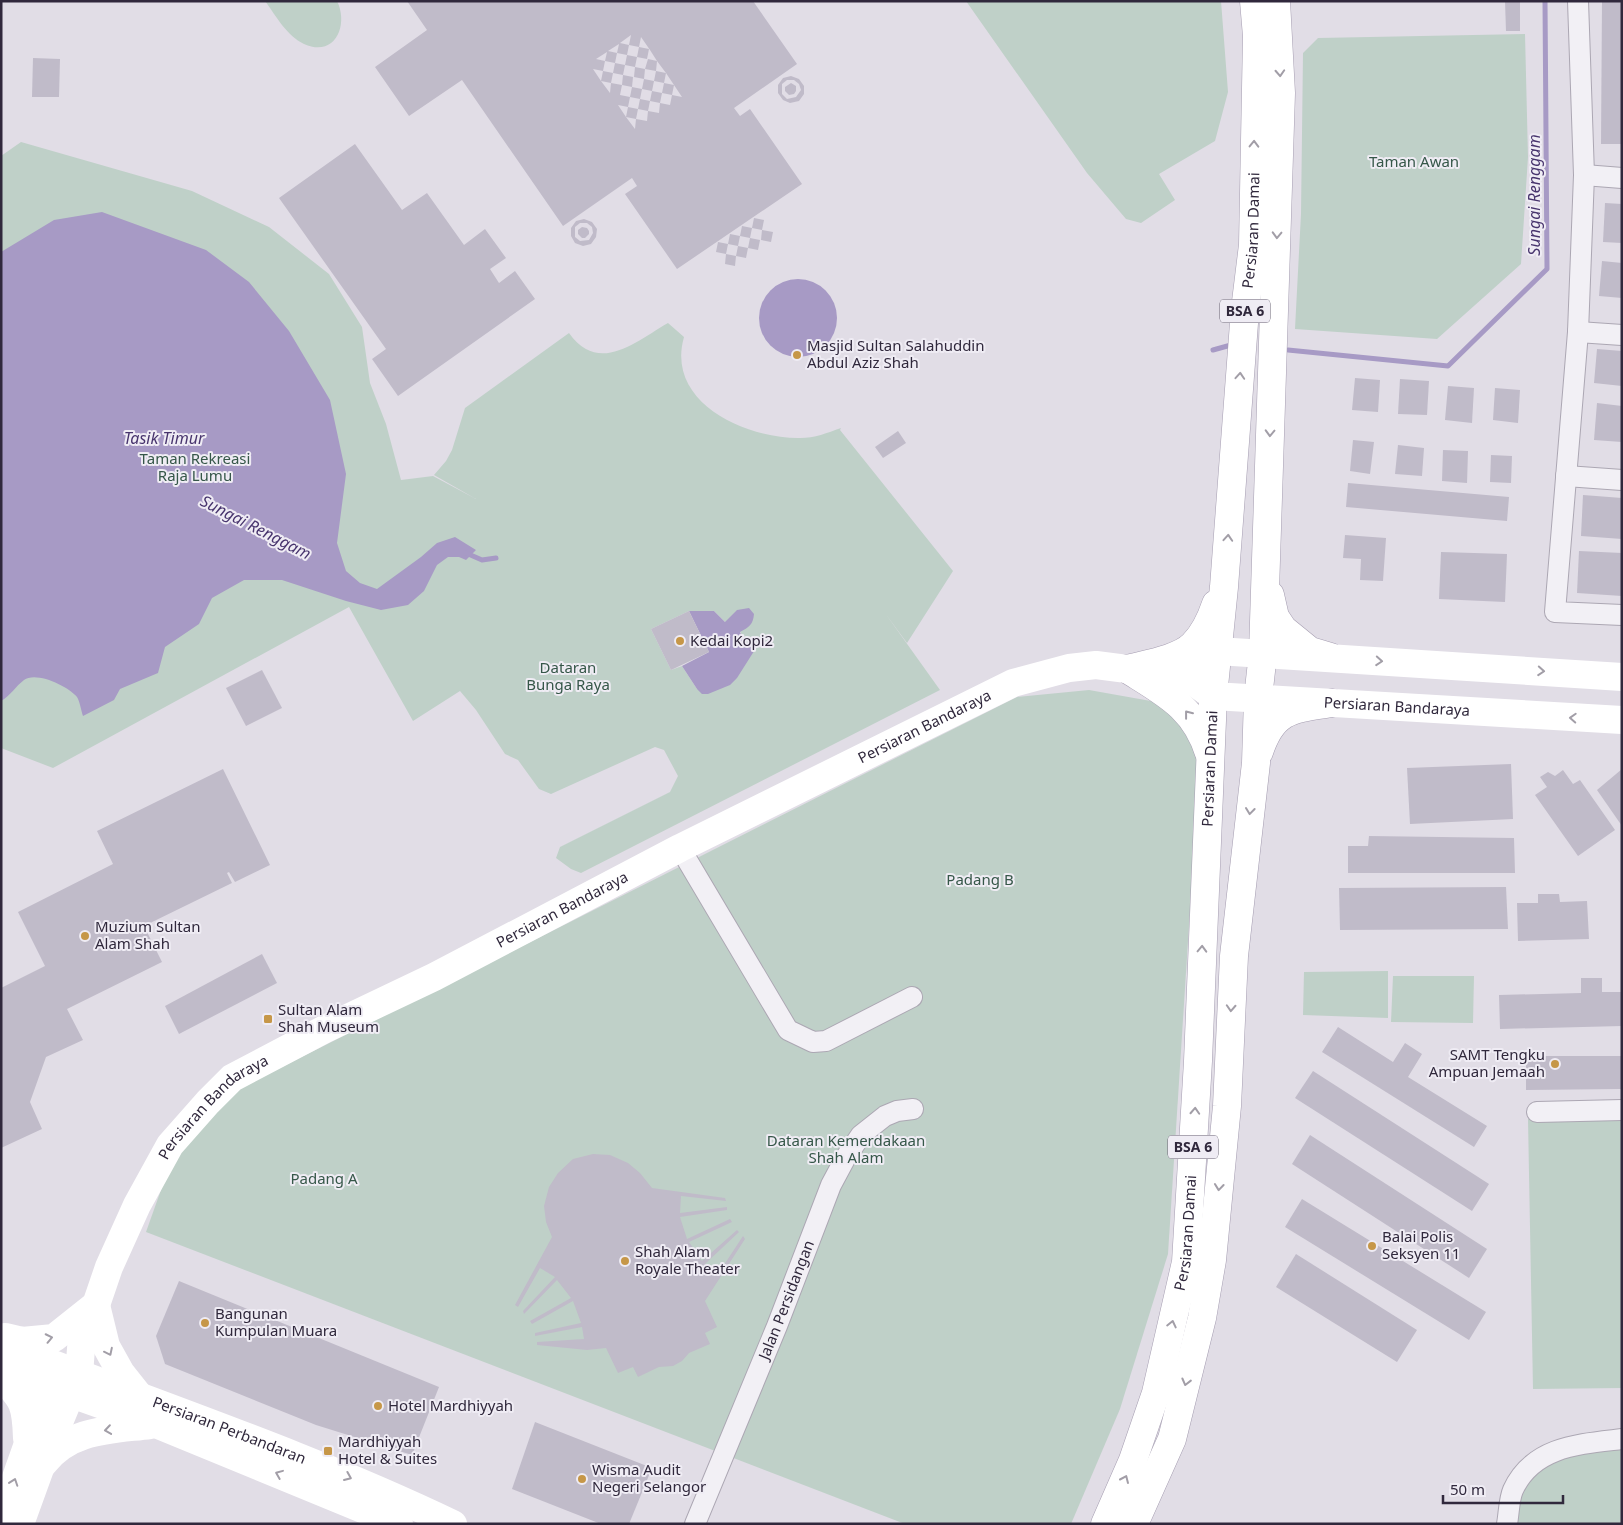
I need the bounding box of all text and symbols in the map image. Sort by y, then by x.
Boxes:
one-way arrow [1275,69,1286,77]
water label: Sungai Renggam [1523,134,1545,256]
one-way arrow [1249,140,1259,148]
park label: Taman Awan [1369,151,1459,171]
street label: Persiaran Damai [1237,172,1263,290]
one-way arrow [1272,232,1282,240]
road number: BSA 6 [1220,300,1270,322]
place label: Masjid Sultan Salahuddin Abdul Aziz Shah [807,335,985,372]
marker: Masjid Sultan Salahuddin Abdul Aziz Shah [791,349,803,361]
one-way arrow [1234,372,1245,380]
water label: Tasik Timur [124,427,205,449]
one-way arrow [1265,429,1275,437]
park label: Taman Rekreasi Raja Lumu [140,448,250,485]
water label: Sungai Renggam [197,490,315,564]
one-way arrow [1222,534,1233,542]
place label: Kedai Kopi2 [690,630,773,650]
marker: Kedai Kopi2 [674,635,686,647]
one-way arrow [1375,655,1383,666]
park label: Dataran Bunga Raya [526,657,610,694]
one-way arrow [1537,666,1545,677]
street label: Persiaran Bandaraya [854,684,994,767]
street label: Persiaran Bandaraya [1323,692,1471,720]
street label: Persiaran Damai [1197,710,1221,827]
one-way arrow [1185,711,1193,720]
one-way arrow [1569,712,1577,723]
one-way arrow [1245,808,1256,816]
street label: Persiaran Bandaraya [492,866,631,952]
park label: Padang B [946,869,1014,889]
place label: Muzium Sultan Alam Shah [95,916,200,953]
marker: Muzium Sultan Alam Shah [79,930,91,942]
one-way arrow [1197,945,1208,953]
place label: Sultan Alam Shah Museum [278,999,379,1036]
one-way arrow [1226,1004,1237,1012]
marker: Sultan Alam Shah Museum [262,1013,274,1025]
place label: SAMT Tengku Ampuan Jemaah [1429,1044,1545,1081]
street label: Persiaran Bandaraya [153,1050,271,1163]
marker: SAMT Tengku Ampuan Jemaah [1549,1058,1561,1070]
one-way arrow [1189,1107,1200,1115]
park label: Dataran Kemerdakaan Shah Alam [767,1130,925,1167]
road number: BSA 6 [1168,1136,1218,1158]
park label: Padang A [290,1168,358,1188]
street label: Persiaran Damai [1169,1174,1200,1293]
one-way arrow [1214,1184,1225,1192]
place label: Balai Polis Seksyen 11 [1382,1226,1460,1263]
street label: Jalan Persidangan [752,1237,818,1364]
marker: Balai Polis Seksyen 11 [1366,1240,1378,1252]
place label: Shah Alam Royale Theater [635,1241,740,1278]
marker: Shah Alam Royale Theater [619,1255,631,1267]
place label: Bangunan Kumpulan Muara [215,1303,337,1340]
marker: Bangunan Kumpulan Muara [199,1317,211,1329]
one-way arrow [1166,1320,1177,1329]
one-way arrow [45,1333,53,1344]
one-way arrow [103,1347,113,1356]
one-way arrow [1181,1377,1192,1386]
street label: Persiaran Perbandaran [150,1391,309,1468]
place label: Hotel Mardhiyyah [388,1395,513,1415]
marker: Hotel Mardhiyyah [372,1400,384,1412]
one-way arrow [104,1424,112,1435]
place label: Mardhiyyah Hotel & Suites [338,1431,437,1468]
marker: Mardhiyyah Hotel & Suites [322,1445,334,1457]
place label: Wisma Audit Negeri Selangor [592,1459,706,1496]
one-way arrow [275,1470,284,1481]
one-way arrow [343,1471,352,1481]
scale bar [1443,1472,1563,1504]
marker: Wisma Audit Negeri Selangor [576,1473,588,1485]
one-way arrow [1118,1475,1129,1484]
one-way arrow [8,1478,18,1487]
text: 50 m [1450,1479,1485,1499]

